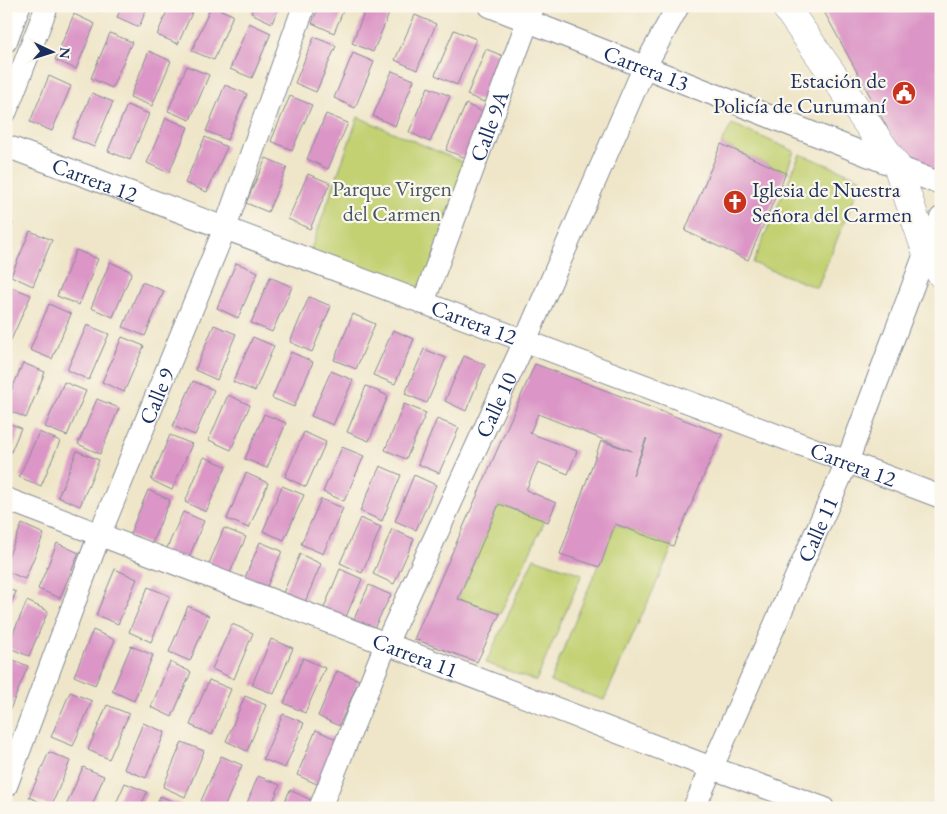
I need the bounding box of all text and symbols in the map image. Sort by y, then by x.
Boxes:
north arrow [28,28,78,78]
street label: Carrera 13 [599,38,693,98]
text: N [56,47,74,60]
place label: Estación de Policía de Curumaní [713,66,887,120]
public building icon: Estación de Policía de Curumaní [891,80,917,106]
street label: Calle 9A [462,85,516,165]
street label: Carrera 12 [48,150,142,209]
park label: Parque Virgen del Carmen [332,174,452,228]
place label: Iglesia de Nuestra Señora del Carmen [752,175,913,229]
church icon: Iglesia de Nuestra Señora del Carmen [722,189,748,215]
street label: Carrera 12 [427,292,521,351]
street label: Calle 9 [132,363,181,429]
street label: Calle 10 [468,367,524,442]
street label: Carrera 12 [806,435,901,494]
street label: Calle 11 [790,492,845,567]
street label: Carrera 11 [368,625,462,684]

